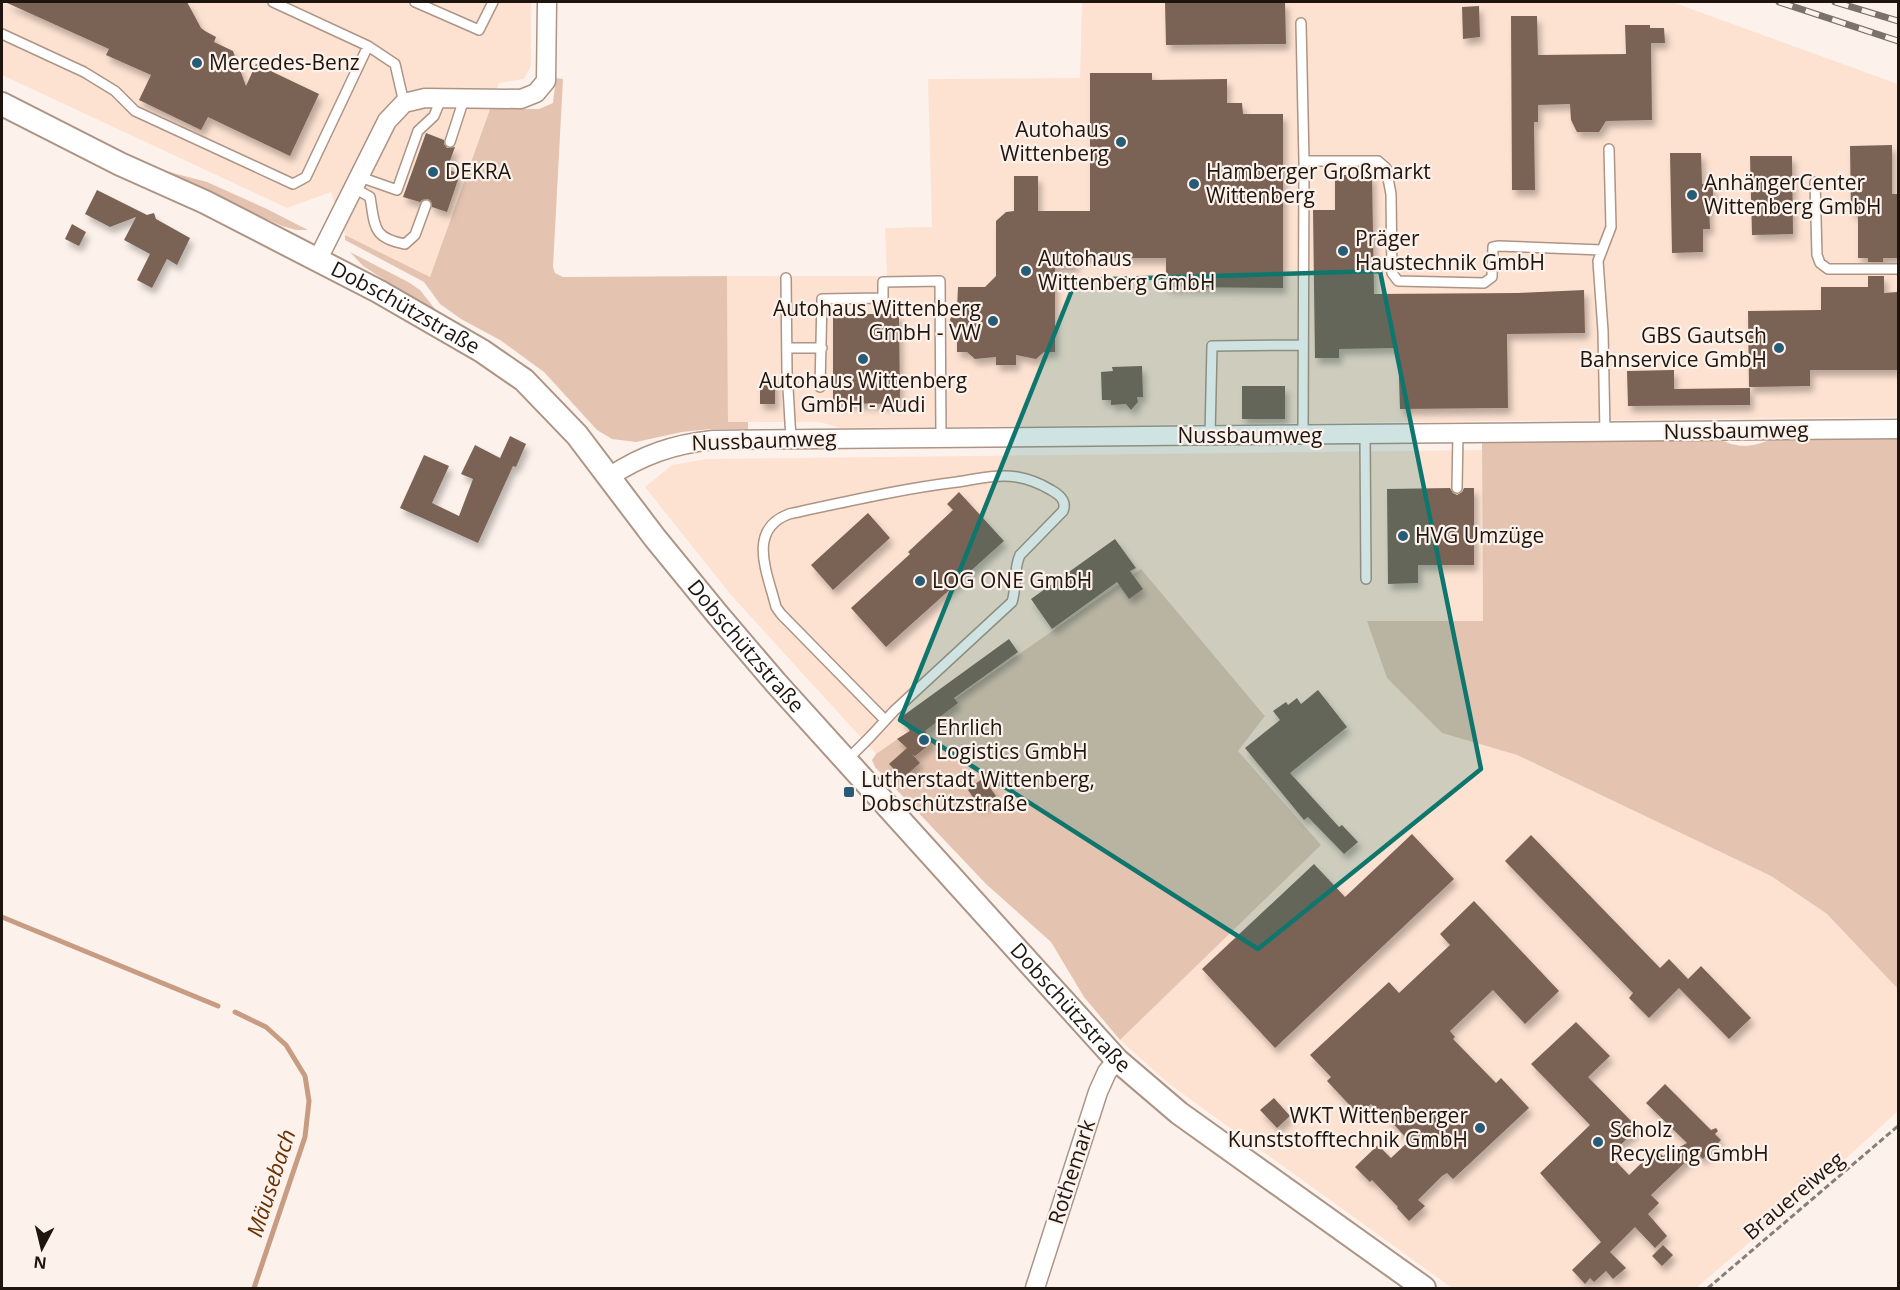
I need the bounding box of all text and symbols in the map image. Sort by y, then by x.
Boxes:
place label: Mercedes-Benz [209,48,360,76]
marker: Mercedes-Benz [190,56,204,70]
place label: Autohaus Wittenberg [1000,115,1109,167]
marker: Autohaus Wittenberg [1114,135,1128,149]
place label: DEKRA [445,157,512,185]
place label: Hamberger Großmarkt Wittenberg [1206,157,1431,209]
marker: DEKRA [426,165,440,179]
place label: AnhängerCenter Wittenberg GmbH [1704,168,1881,220]
marker: Hamberger Großmarkt Wittenberg [1187,177,1201,191]
marker: AnhängerCenter Wittenberg GmbH [1685,188,1699,202]
place label: Präger Haustechnik GmbH [1355,224,1545,276]
place label: Autohaus Wittenberg GmbH [1038,244,1215,296]
marker: Präger Haustechnik GmbH [1336,244,1350,258]
street label: Dobschützstraße [326,254,485,360]
marker: Autohaus Wittenberg GmbH [1019,264,1033,278]
place label: Autohaus Wittenberg GmbH - VW [773,294,982,346]
marker: Autohaus Wittenberg GmbH - VW [986,314,1000,328]
place label: GBS Gautsch Bahnservice GmbH [1579,321,1767,373]
marker: GBS Gautsch Bahnservice GmbH [1772,341,1786,355]
marker: Autohaus Wittenberg GmbH - Audi [856,352,870,366]
place label: Autohaus Wittenberg GmbH - Audi [759,366,967,418]
street label: Nussbaumweg [1663,415,1809,445]
street label: Nussbaumweg [1177,421,1323,449]
street label: Nussbaumweg [691,423,837,457]
place label: HVG Umzüge [1415,521,1544,549]
marker: HVG Umzüge [1396,529,1410,543]
place label: LOG ONE GmbH [932,566,1092,594]
street label: Dobschützstraße [682,573,811,718]
marker: LOG ONE GmbH [913,574,927,588]
place label: Ehrlich Logistics GmbH [936,713,1088,765]
marker: Ehrlich Logistics GmbH [917,733,931,747]
place label: Lutherstadt Wittenberg, Dobschützstraße [861,765,1095,817]
marker: Lutherstadt Wittenberg, Dobschützstraße [842,785,856,799]
street label: Dobschützstraße [1005,936,1137,1079]
place label: WKT Wittenberger Kunststofftechnik GmbH [1228,1101,1468,1153]
place label: Scholz Recycling GmbH [1610,1115,1769,1167]
street label: Rothemark [1041,1116,1101,1228]
marker: WKT Wittenberger Kunststofftechnik GmbH [1473,1121,1487,1135]
water label: Mäusebach [239,1125,302,1240]
marker: Scholz Recycling GmbH [1591,1135,1605,1149]
street label: Brauereiweg [1737,1145,1850,1246]
north arrow [12,1218,72,1278]
text: N [32,1251,48,1275]

